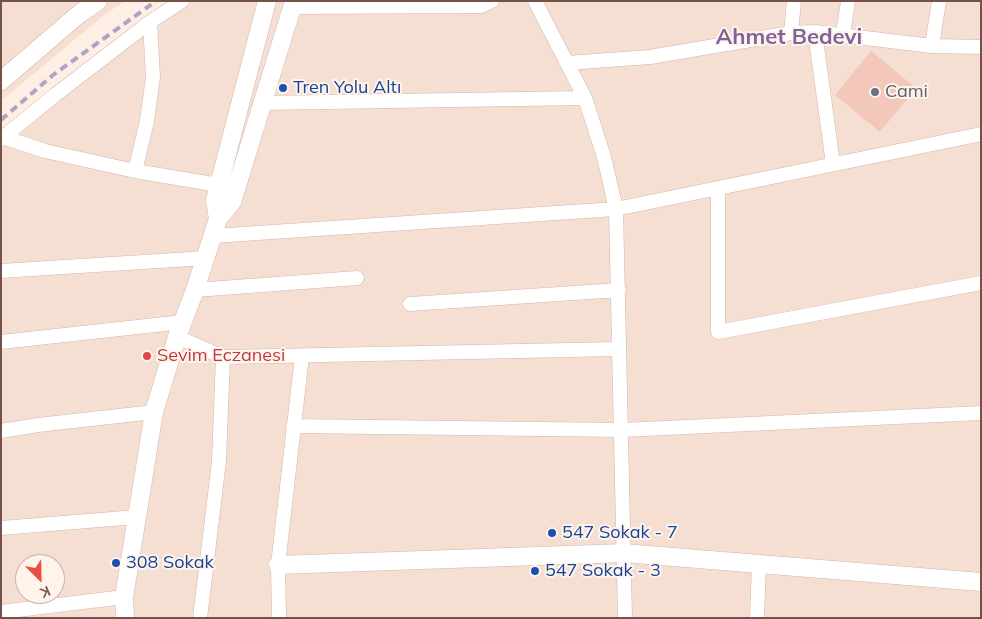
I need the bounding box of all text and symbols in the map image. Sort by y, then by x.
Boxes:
district label: Ahmet Bedevi [716,24,862,50]
place label: Tren Yolu Altı [293,77,401,99]
place label: Cami [885,81,928,103]
marker: Tren Yolu Altı [277,82,289,94]
marker: Cami [869,86,881,98]
place label: Sevim Eczanesi [157,345,285,367]
marker: Sevim Eczanesi [141,350,153,362]
place label: 547 Sokak - 7 [562,522,678,544]
marker: 547 Sokak - 7 [546,527,558,539]
place label: 308 Sokak [126,552,214,574]
north arrow [15,554,65,604]
marker: 308 Sokak [110,557,122,569]
place label: 547 Sokak - 3 [545,560,661,582]
marker: 547 Sokak - 3 [529,565,541,577]
text: K [38,582,53,602]

